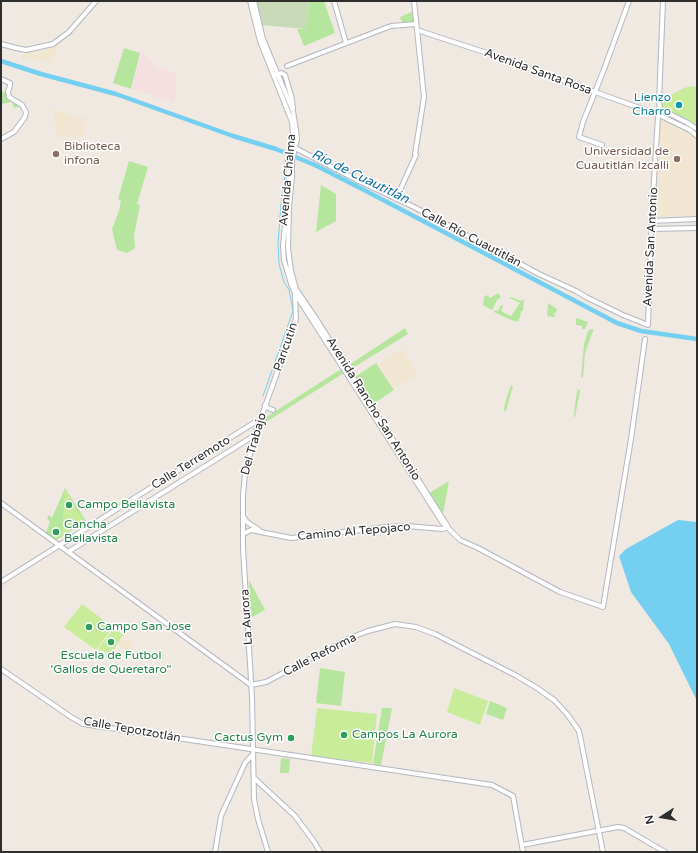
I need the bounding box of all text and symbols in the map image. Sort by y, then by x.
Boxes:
street label: Avenida Santa Rosa [482,46,594,98]
place label: Lienzo Charro [632,91,671,119]
marker: Lienzo Charro [674,100,684,110]
street label: Avenida Chalma [277,133,299,227]
place label: Biblioteca infona [64,140,120,168]
place label: Universidad de Cuautitlán Izcalli [576,145,669,173]
water label: Rio de Cuautitlán [309,147,411,207]
marker: Biblioteca infona [51,149,61,159]
marker: Universidad de Cuautitlán Izcalli [672,154,682,164]
street label: Avenida San Antonio [641,187,661,307]
street label: Calle Río Cuautitlán [418,205,524,271]
street label: Paricutin [271,321,301,373]
street label: Avenida Rancho San Antonio [323,335,423,483]
street label: Del Trabajo [238,411,270,477]
street label: Calle Terremoto [149,433,233,493]
place label: Campo Bellavista [77,498,175,512]
marker: Campo Bellavista [64,500,74,510]
place label: Cancha Bellavista [64,518,118,546]
street label: Camino Al Tepojaco [297,520,411,544]
marker: Cancha Bellavista [51,527,61,537]
street label: La Aurora [238,589,256,645]
place label: Campo San Jose [97,620,191,634]
marker: Campo San Jose [84,622,94,632]
street label: Calle Reforma [281,630,359,680]
marker: Escuela de Futbol 'Gallos de Queretaro" [106,637,116,647]
place label: Escuela de Futbol 'Gallos de Queretaro" [51,649,171,677]
street label: Calle Tepotzotlán [82,714,182,746]
place label: Campos La Aurora [352,728,458,742]
marker: Campos La Aurora [339,730,349,740]
place label: Cactus Gym [214,731,283,745]
marker: Cactus Gym [286,733,296,743]
north arrow [642,797,682,837]
text: N [642,814,657,825]

